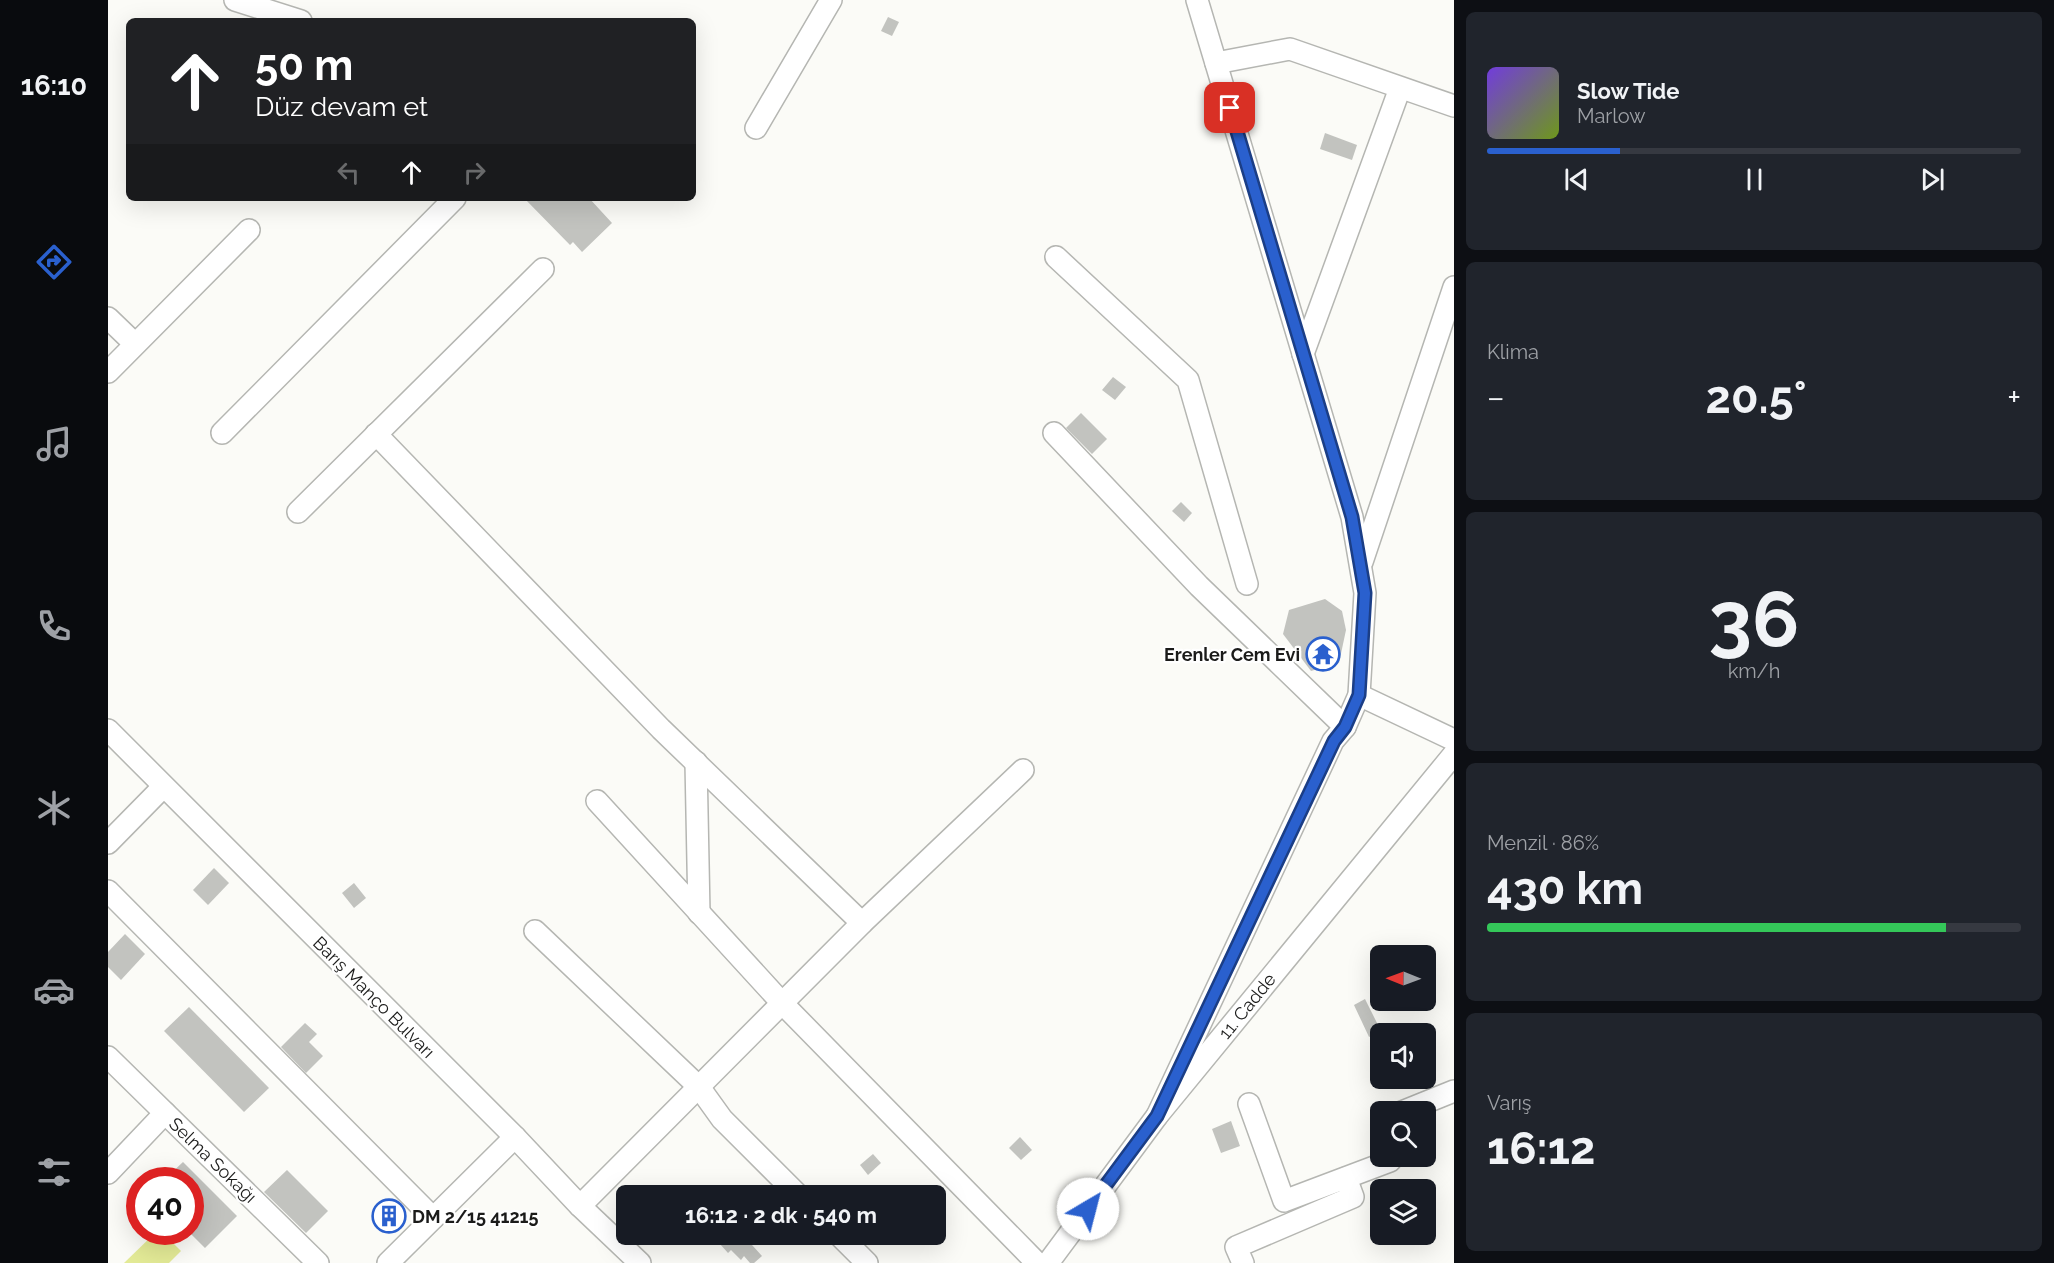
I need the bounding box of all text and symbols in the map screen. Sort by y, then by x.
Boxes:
text: 50 m [255,41,353,90]
icon: ahead [156,42,234,120]
text: 16:10 [21,70,87,101]
text: Slow Tide [1577,78,1679,104]
pin [1204,82,1255,133]
text: Düz devam et [255,91,428,122]
icon: arrive [1213,91,1246,124]
text: Marlow [1577,104,1646,128]
icon: left [332,156,365,189]
icon: ahead [395,156,428,189]
icon: right [458,156,491,189]
icon: previous [1560,163,1593,196]
icon: pause [1738,163,1771,196]
icon: next [1916,163,1949,196]
icon: directions [33,241,75,283]
text: Klima [1487,340,1539,364]
text: 20.5° [1706,371,1806,424]
text: − [1487,378,1505,417]
text: + [2007,378,2021,417]
icon: music [33,423,75,465]
text: 36 [1709,574,1799,665]
icon: phone [33,605,75,647]
temple icon: Erenler Cem Evi [1305,636,1341,672]
place label: Erenler Cem Evi [1164,644,1300,665]
text: km/h [1728,659,1780,683]
icon: climate [33,787,75,829]
text: Menzil · 86% [1487,831,1599,855]
text: 430 km [1487,862,1643,915]
street label: Barış Manço Bulvarı [309,932,439,1062]
north arrow [1370,945,1436,1011]
map controls [1370,945,1436,1245]
icon: car [33,969,75,1011]
street label: 11. Cadde [1214,969,1280,1043]
button: sound [1370,1023,1436,1089]
text: Varış [1487,1091,1531,1115]
button: search [1370,1101,1436,1167]
street label: Selma Sokağı [165,1113,261,1207]
text: 16:12 [1487,1122,1595,1175]
icon: filters [33,1151,75,1193]
speed limit sign: 40 [126,1167,204,1245]
position arrow [1056,1177,1120,1241]
button: layers [1370,1179,1436,1245]
building icon: DM 2/15 41215 [371,1198,407,1234]
text: 16:12 · 2 dk · 540 m [685,1202,877,1228]
place label: DM 2/15 41215 [412,1206,538,1227]

